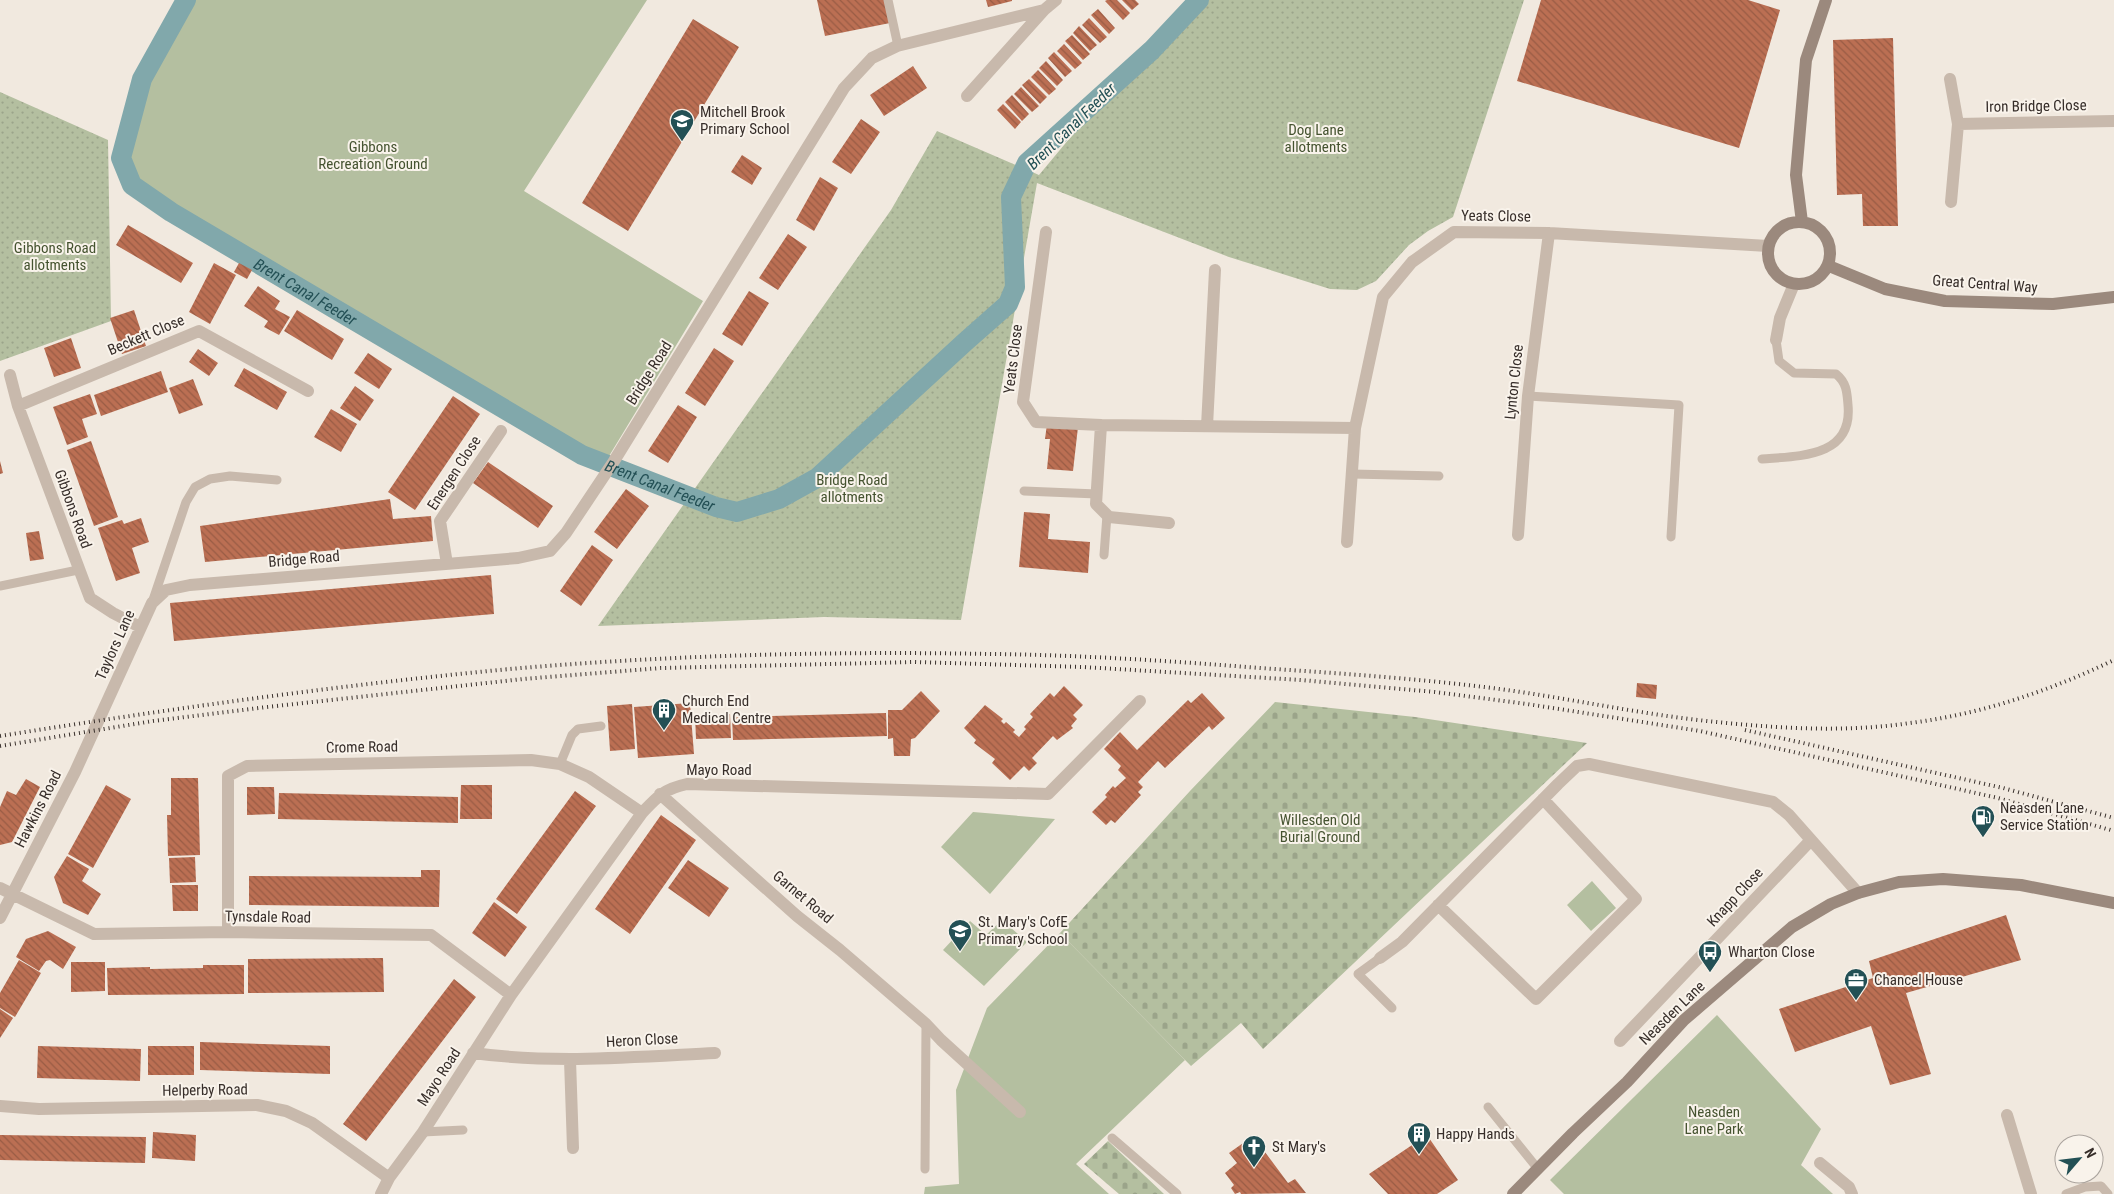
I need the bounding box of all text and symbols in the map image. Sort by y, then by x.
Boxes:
water label: Brent Canal Feeder [1023,78,1121,173]
street label: Iron Bridge Close [1985,96,2087,116]
place label: Mitchell Brook Primary School [700,103,790,138]
school or university icon: Mitchell Brook Primary School [669,108,695,142]
park label: Dog Lane allotments [1285,121,1348,156]
park label: Gibbons Recreation Ground [318,138,428,173]
street label: Yeats Close [1461,206,1531,226]
park label: Gibbons Road allotments [14,239,96,274]
water label: Brent Canal Feeder [250,254,361,330]
street label: Great Central Way [1932,271,2038,297]
street label: Beckett Close [105,311,187,359]
street label: Yeats Close [1000,323,1026,395]
street label: Bridge Road [622,338,676,408]
street label: Lynton Close [1501,343,1527,421]
street label: Energen Close [423,433,485,513]
water label: Brent Canal Feeder [602,456,719,516]
street label: Gibbons Road [50,467,96,551]
park label: Bridge Road allotments [816,471,888,506]
street label: Bridge Road [268,547,340,571]
street label: Taylors Lane [92,607,138,683]
place label: Church End Medical Centre [682,692,771,727]
building icon: Church End Medical Centre [651,697,677,731]
street label: Crome Road [326,737,398,757]
street label: Mayo Road [686,761,752,779]
street label: Hawkins Road [11,767,65,851]
place label: Neasden Lane Service Station [2000,799,2089,834]
fuel station icon: Neasden Lane Service Station [1970,804,1996,838]
park label: Willesden Old Burial Ground [1280,811,1360,846]
street label: Knapp Close [1703,864,1767,930]
street label: Garnet Road [769,867,837,927]
street label: Tynsdale Road [225,907,311,927]
place label: St. Mary's CofE Primary School [978,913,1068,948]
school or university icon: St. Mary's CofE Primary School [947,918,973,952]
bus stop icon: Wharton Close [1697,939,1723,973]
place label: Wharton Close [1728,943,1815,961]
office icon: Chancel House [1843,967,1869,1001]
place label: Chancel House [1874,971,1963,989]
street label: Neasden Lane [1635,977,1709,1049]
street label: Heron Close [605,1029,679,1051]
street label: Mayo Road [414,1045,464,1109]
street label: Helperby Road [162,1080,248,1100]
park label: Neasden Lane Park [1685,1103,1744,1138]
building icon: Happy Hands [1406,1121,1432,1155]
place label: Happy Hands [1436,1125,1515,1143]
church icon: St Mary's [1241,1134,1267,1168]
north arrow [2054,1134,2104,1184]
place label: St Mary's [1272,1138,1326,1156]
text: N [2081,1145,2100,1160]

